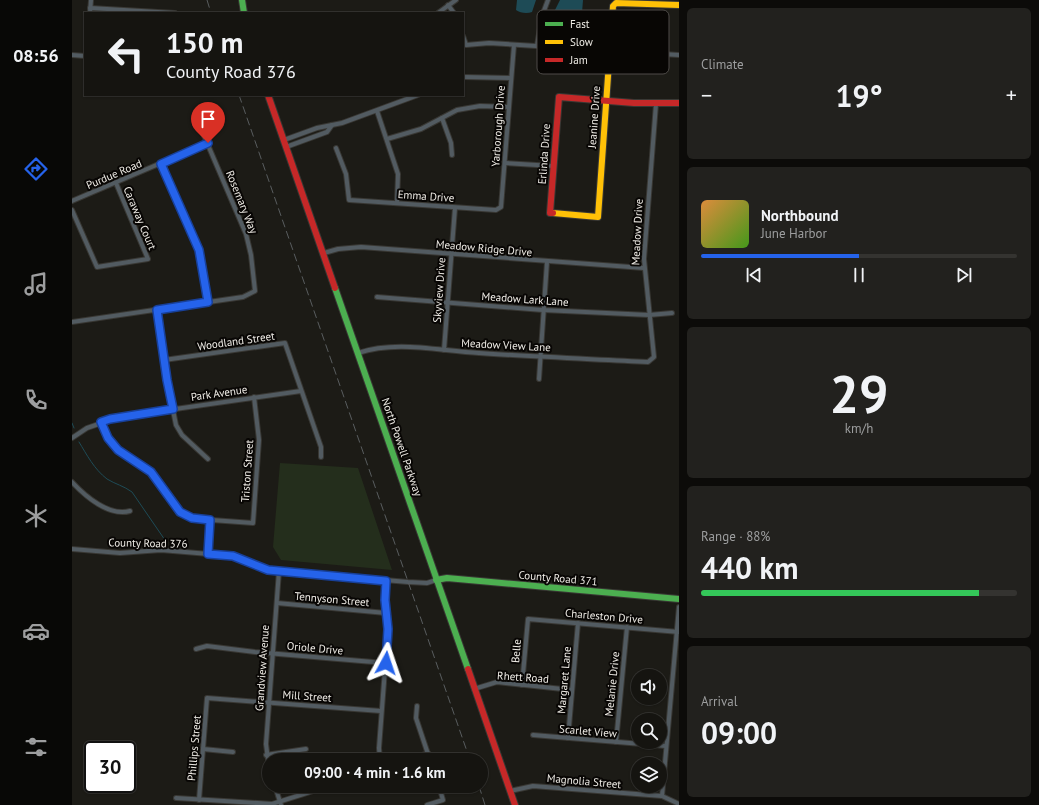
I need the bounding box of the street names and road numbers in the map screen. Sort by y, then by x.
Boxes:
street label: Yarborough Drive [488,84,508,167]
street label: Jeanine Drive [585,85,603,150]
street label: Erlinda Drive [535,123,553,185]
street label: Purdue Road [84,156,144,192]
street label: Rosemary Way [223,168,261,236]
street label: Caraway Court [120,184,160,252]
street label: Emma Drive [397,187,455,205]
street label: Meadow Drive [628,198,646,266]
street label: Meadow Ridge Drive [435,237,533,259]
street label: Skyview Drive [430,257,448,323]
street label: Meadow Lark Lane [481,289,569,309]
street label: Woodland Street [196,329,276,353]
street label: Meadow View Lane [461,336,552,354]
street label: Park Avenue [190,382,249,404]
street label: North Powell Parkway [379,396,426,499]
street label: Triston Street [238,439,256,503]
street label: County Road 376 [108,535,188,551]
street label: County Road 371 [518,568,598,588]
street label: Tennyson Street [294,589,370,609]
street label: Charleston Drive [565,606,644,626]
street label: Grandview Avenue [252,624,272,712]
street label: Belle [508,638,524,664]
street label: Oriole Drive [286,639,344,657]
street label: Margaret Lane [554,645,574,714]
street label: Melanie Drive [602,650,622,717]
street label: Rhett Road [497,668,549,686]
street label: Mill Street [282,687,332,705]
street label: Phillips Street [184,714,204,782]
street label: Scarlet View [559,722,617,740]
street label: Magnolia Street [546,771,622,791]

